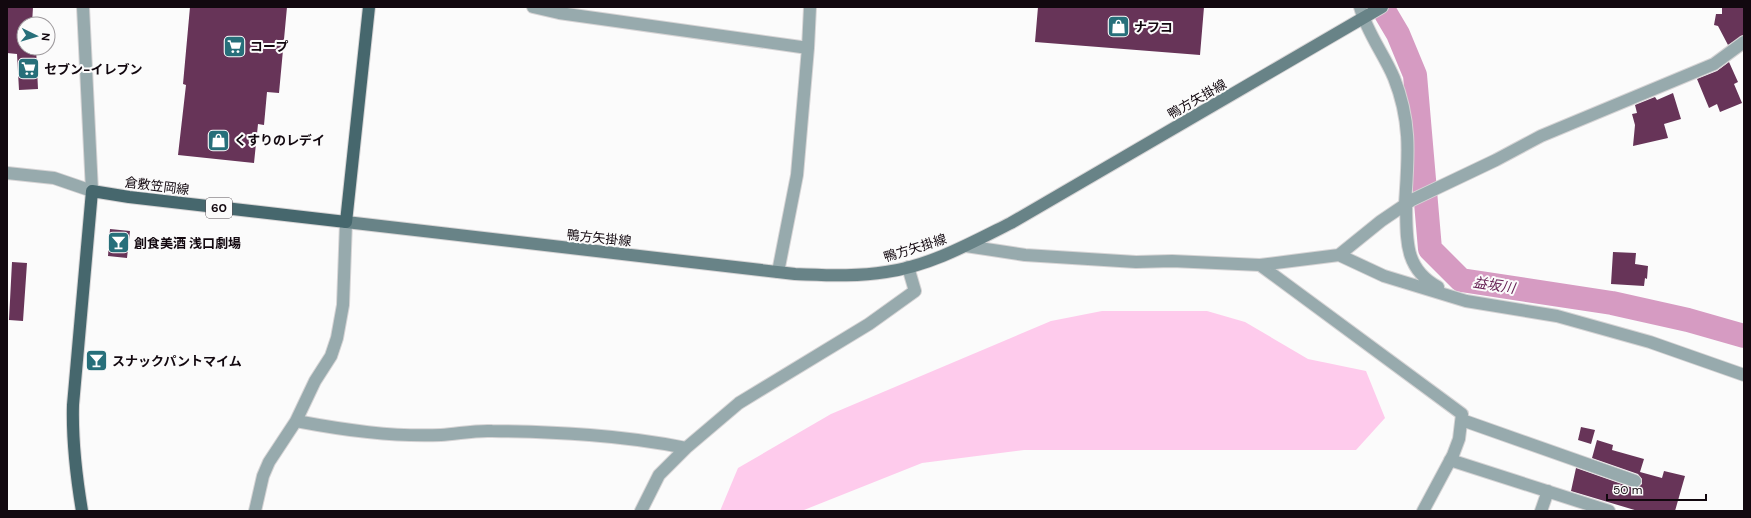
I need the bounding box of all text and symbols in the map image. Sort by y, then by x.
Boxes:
shop icon: ナフコ [1106,14,1132,40]
north arrow [16,16,56,56]
place label: ナフコ [1134,19,1173,36]
text: N [39,32,53,41]
supermarket icon: コープ [222,33,248,59]
place label: コープ [250,38,288,55]
supermarket icon: セブン-イレブン [15,56,41,82]
place label: セブン-イレブン [44,61,143,78]
street label: 鴨方矢掛線 [1165,75,1229,123]
shop icon: くすりのレデイ [205,127,231,153]
place label: くすりのレデイ [234,132,325,149]
street label: 倉敷笠岡線 [124,174,190,198]
road number: 60 [206,198,232,218]
street label: 鴨方矢掛線 [566,226,632,250]
bar icon: 創食美酒 浅口劇場 [106,230,132,256]
street label: 鴨方矢掛線 [881,230,949,266]
place label: 創食美酒 浅口劇場 [134,235,241,252]
water label: 益坂川 [1472,273,1518,297]
bar icon: スナックパントマイム [84,348,110,374]
place label: スナックパントマイム [112,353,242,370]
scale bar [1607,476,1706,502]
text: 50 m [1613,482,1642,498]

